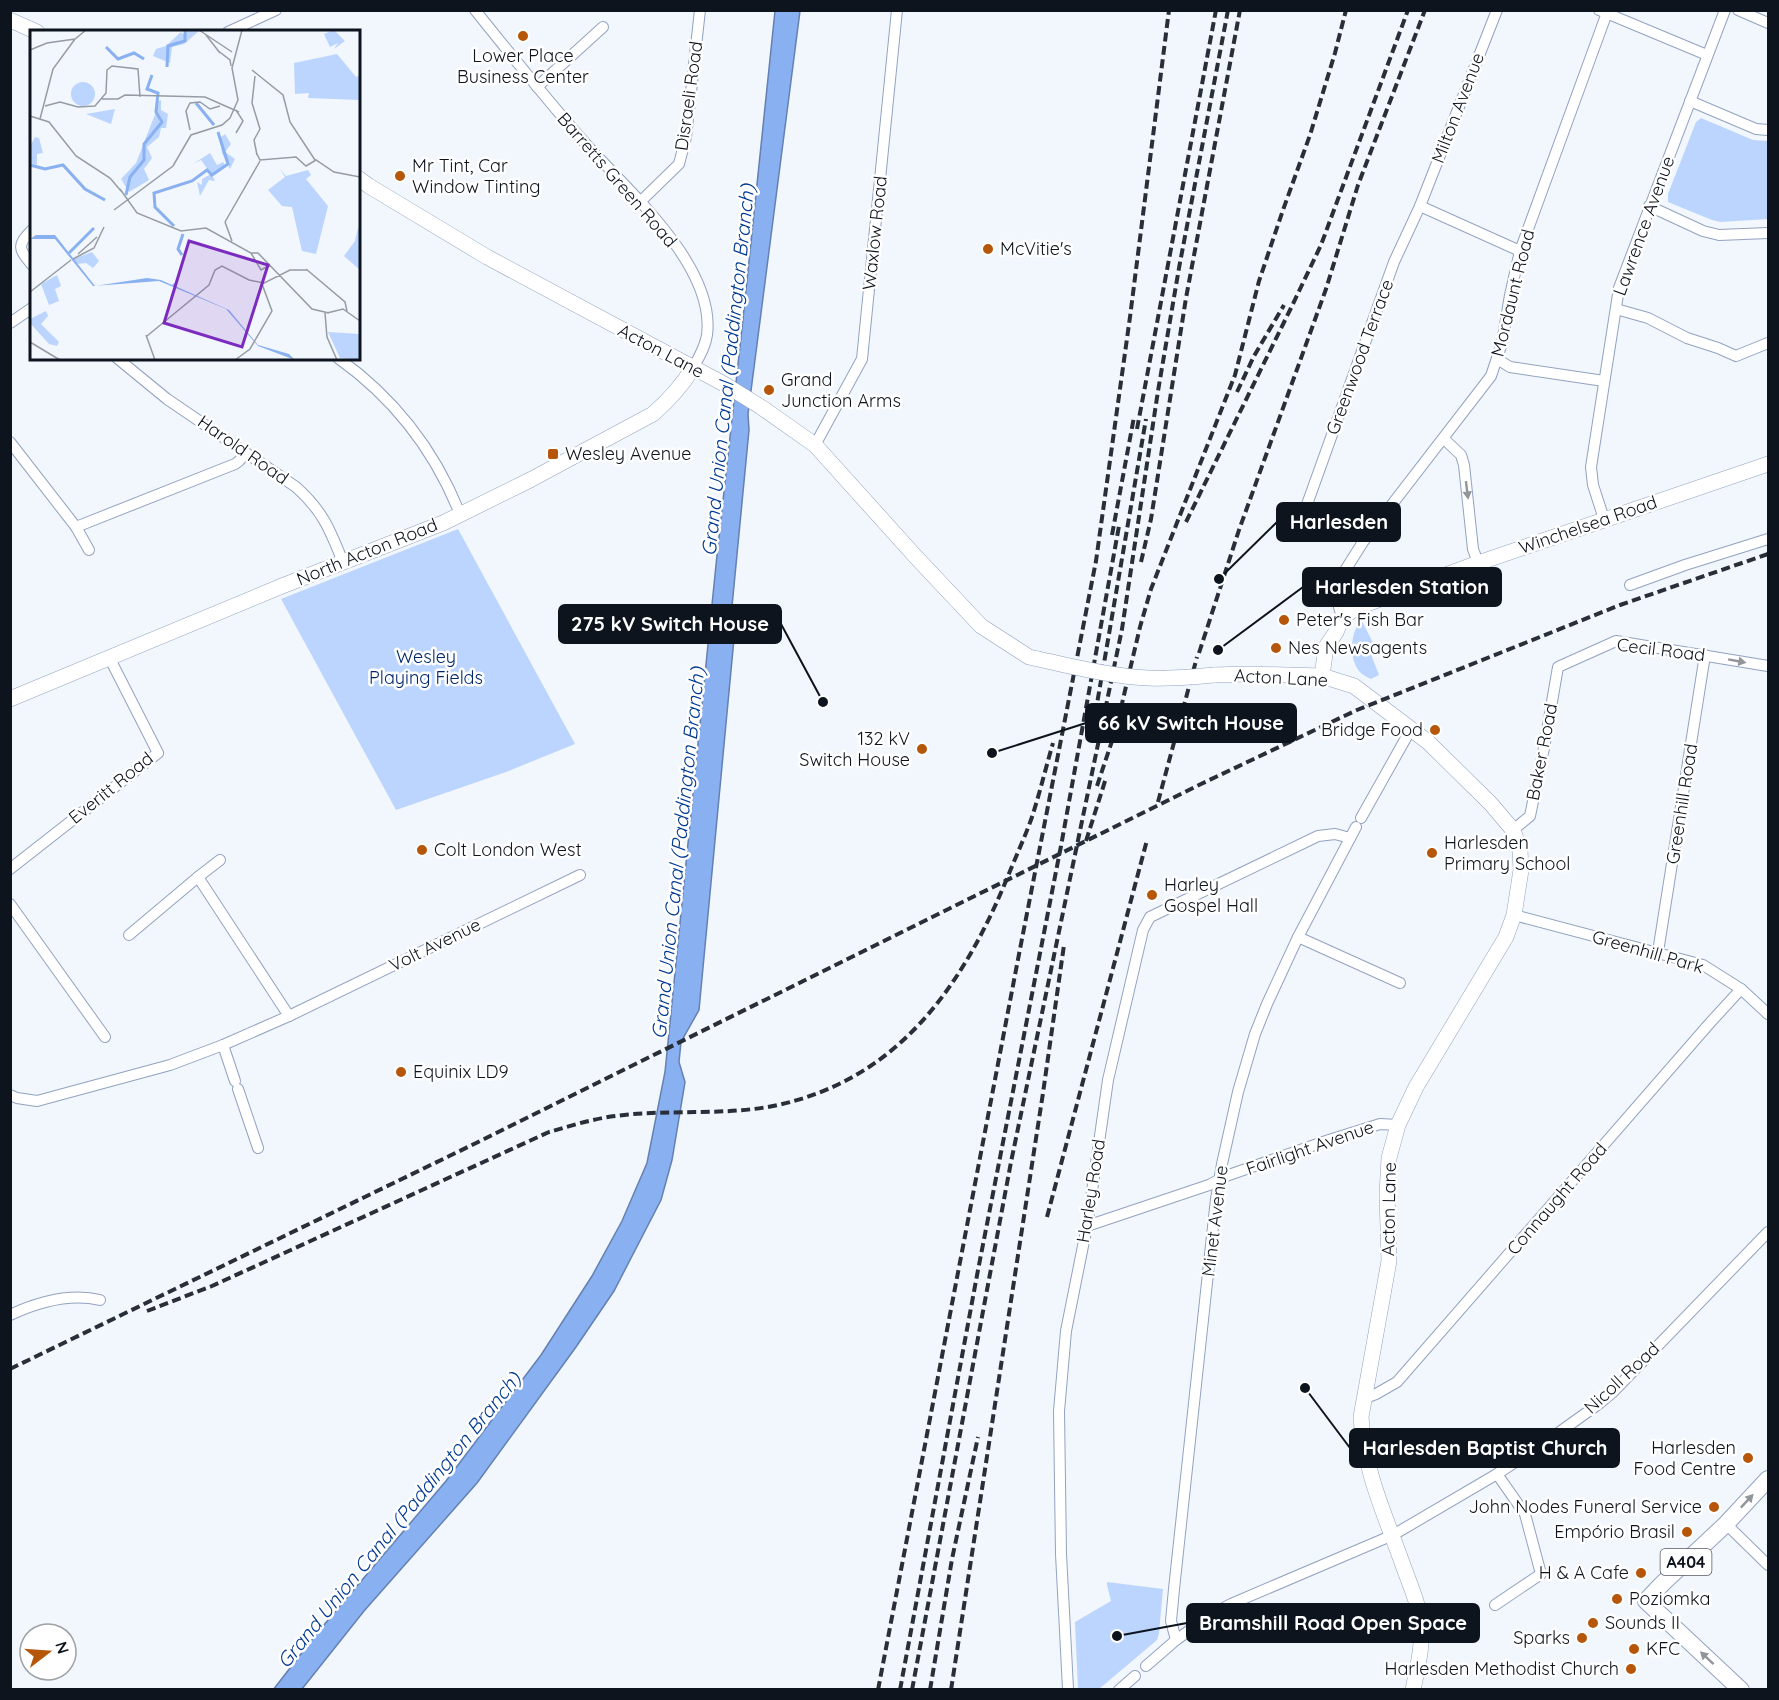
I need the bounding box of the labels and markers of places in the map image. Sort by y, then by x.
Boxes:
marker: Lower Place Business Center [516,29,530,43]
place label: Lower Place Business Center [457,44,589,88]
place label: Mr Tint, Car Window Tinting [412,154,541,198]
marker: Mr Tint, Car Window Tinting [393,169,407,183]
place label: McVitie's [1000,237,1072,260]
marker: McVitie's [981,242,995,256]
place label: Grand Junction Arms [781,368,901,412]
marker: Grand Junction Arms [762,383,776,397]
place label: Wesley Avenue [565,442,691,465]
marker: Wesley Avenue [546,447,560,461]
callout: Harlesden [1277,503,1400,541]
callout: Harlesden Station [1303,568,1501,606]
callout: 275 kV Switch House [559,605,781,643]
place label: Peter's Fish Bar [1296,608,1424,631]
marker: Peter's Fish Bar [1277,613,1291,627]
place label: Nes Newsagents [1288,636,1427,659]
marker: Nes Newsagents [1269,641,1283,655]
callout: 66 kV Switch House [1086,704,1296,742]
place label: Bridge Food [1321,718,1423,741]
marker: Bridge Food [1428,723,1442,737]
place label: 132 kV Switch House [799,727,910,771]
marker: 132 kV Switch House [915,742,929,756]
place label: Harlesden Primary School [1444,831,1570,875]
place label: Colt London West [434,838,582,861]
marker: Colt London West [415,843,429,857]
marker: Harlesden Primary School [1425,846,1439,860]
place label: Harley Gospel Hall [1164,873,1258,917]
marker: Harley Gospel Hall [1145,888,1159,902]
place label: Equinix LD9 [413,1060,509,1083]
marker: Equinix LD9 [394,1065,408,1079]
callout: Harlesden Baptist Church [1350,1429,1619,1467]
place label: Harlesden Food Centre [1633,1436,1736,1480]
marker: Harlesden Food Centre [1741,1451,1755,1465]
place label: John Nodes Funeral Service [1468,1495,1702,1518]
marker: John Nodes Funeral Service [1707,1500,1721,1514]
place label: Empório Brasil [1554,1520,1675,1543]
marker: Empório Brasil [1680,1525,1694,1539]
place label: H & A Cafe [1539,1561,1629,1584]
marker: H & A Cafe [1634,1566,1648,1580]
place label: Poziomka [1629,1587,1710,1610]
marker: Poziomka [1610,1592,1624,1606]
callout: Bramshill Road Open Space [1187,1604,1479,1642]
place label: Sounds II [1605,1611,1680,1634]
marker: Sounds II [1586,1616,1600,1630]
place label: Sparks [1513,1626,1570,1649]
marker: Sparks [1575,1631,1589,1645]
place label: KFC [1646,1637,1680,1660]
marker: KFC [1627,1642,1641,1656]
place label: Harlesden Methodist Church [1384,1657,1619,1680]
marker: Harlesden Methodist Church [1624,1662,1638,1676]

